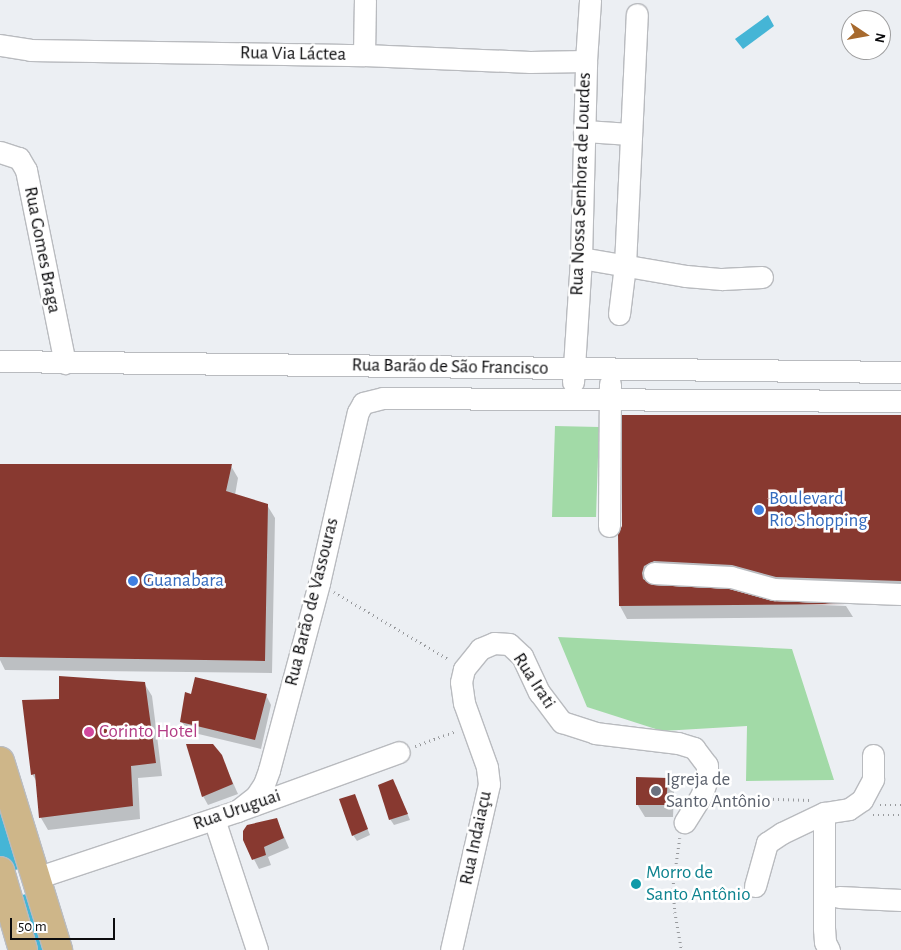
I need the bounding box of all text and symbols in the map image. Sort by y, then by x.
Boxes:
north arrow [841,10,891,60]
text: N [872,32,888,44]
street label: Rua Via Láctea [240,42,346,66]
street label: Rua Nossa Senhora de Lourdes [566,72,596,296]
street label: Rua Gomes Braga [19,185,65,315]
street label: Rua Barão de São Francisco [351,354,549,380]
place label: Boulevard Rio Shopping [769,488,868,532]
marker: Boulevard Rio Shopping [753,504,765,516]
street label: Rua Barão de Vassouras [280,516,344,688]
place label: Guanabara [143,570,224,592]
marker: Guanabara [127,575,139,587]
street label: Rua Irati [508,649,560,713]
place label: Corinto Hotel [99,721,198,743]
marker: Corinto Hotel [83,726,95,738]
place label: Igreja de Santo Antônio [666,769,770,813]
street label: Rua Uruguai [190,784,284,836]
marker: Igreja de Santo Antônio [650,785,662,797]
street label: Rua Indaiaçu [455,789,497,887]
place label: Morro de Santo Antônio [646,862,750,906]
marker: Morro de Santo Antônio [630,878,642,890]
scale bar [12,908,118,940]
text: 50 m [18,919,47,934]

